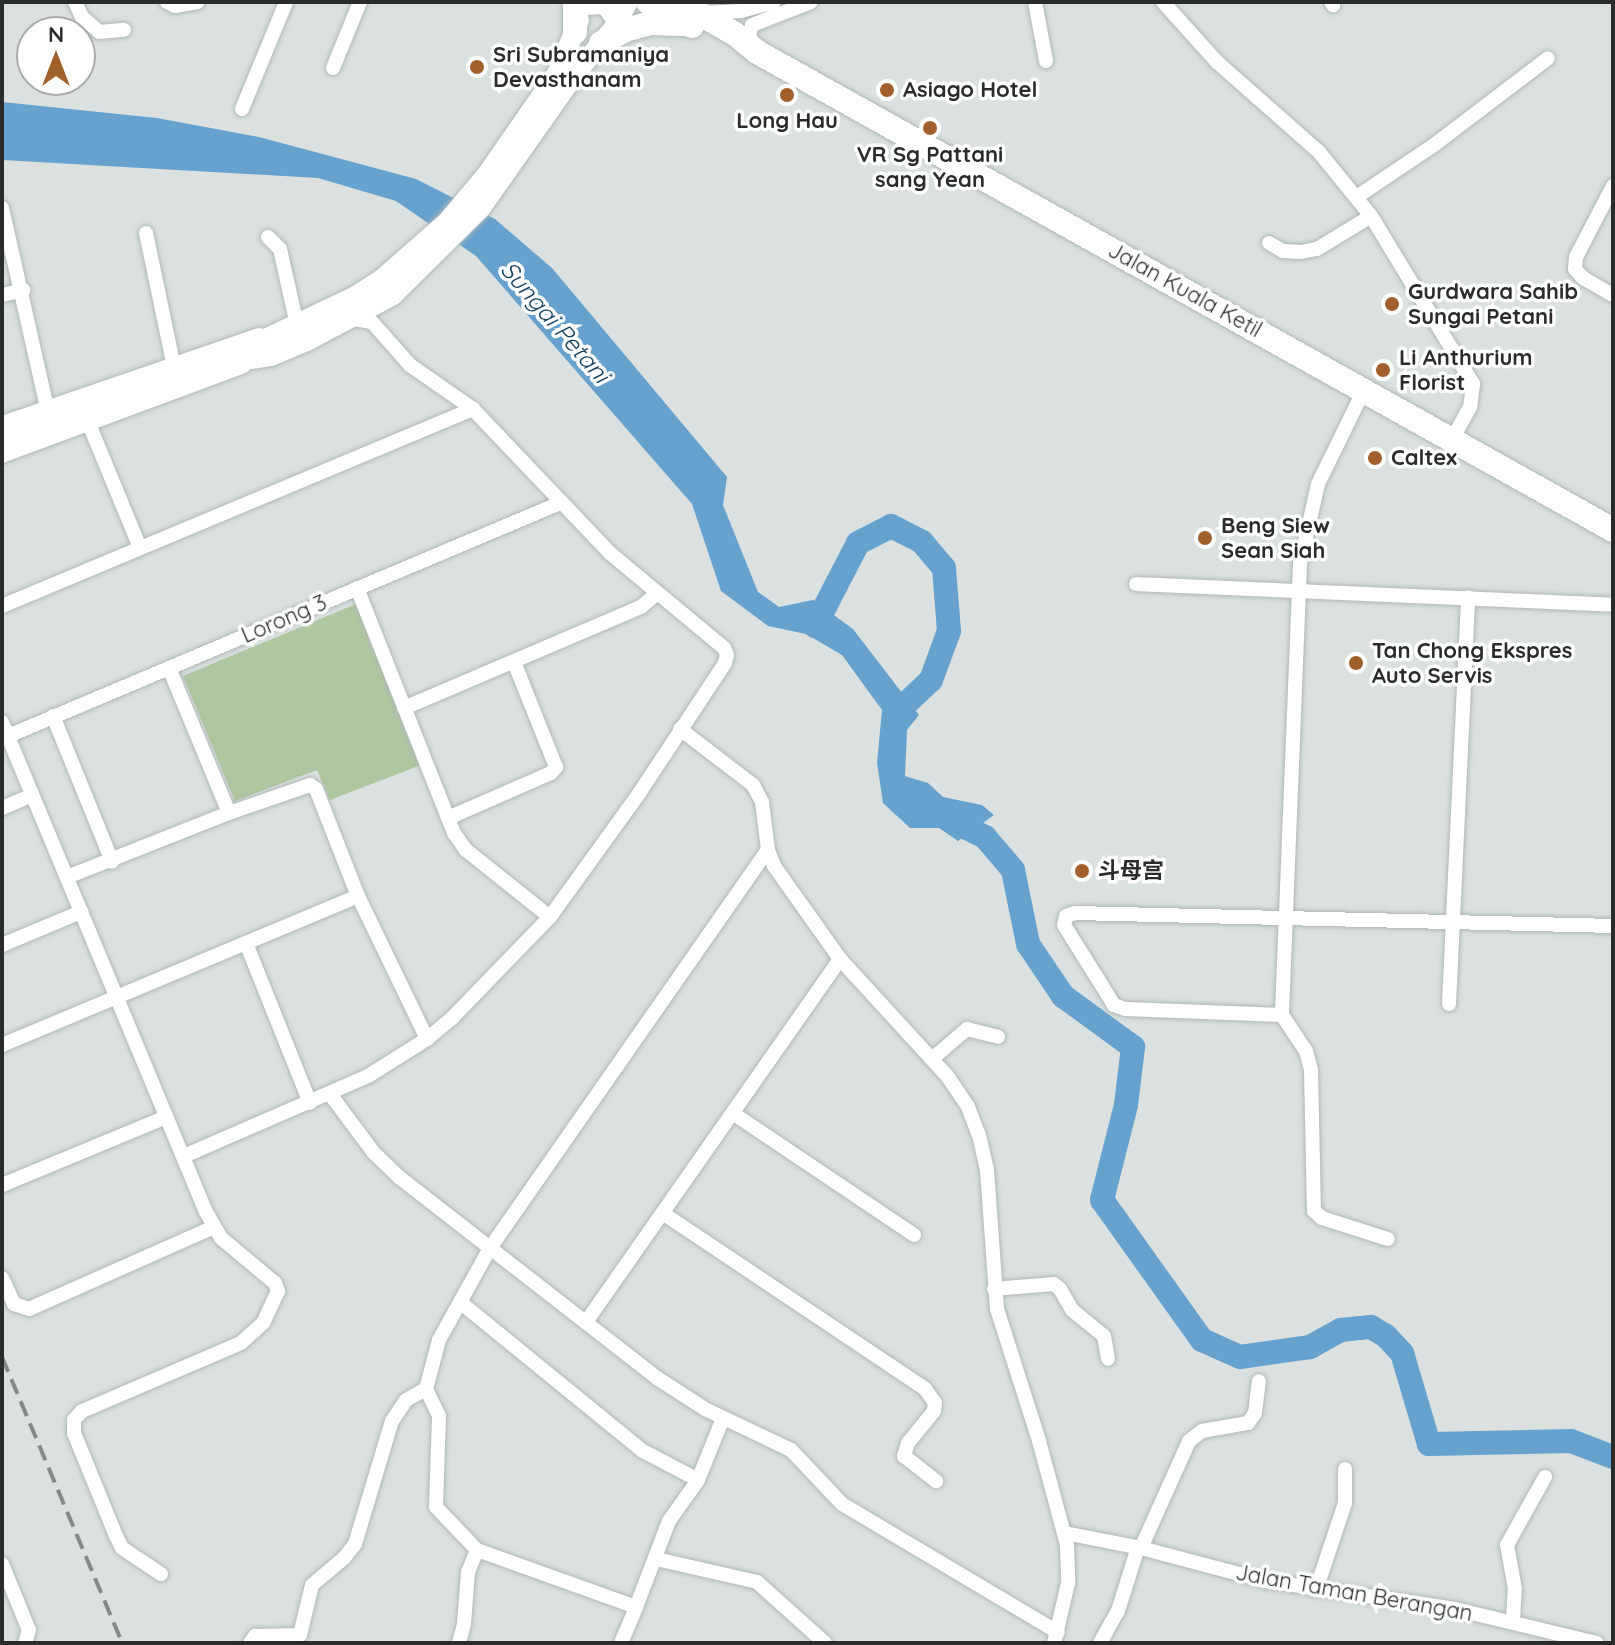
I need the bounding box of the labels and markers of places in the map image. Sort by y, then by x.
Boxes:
place label: Sri Subramaniya Devasthanam [493,41,669,92]
marker: Sri Subramaniya Devasthanam [468,58,486,76]
place label: Asiago Hotel [903,77,1038,103]
marker: Asiago Hotel [878,81,896,99]
marker: Long Hau [778,86,796,104]
place label: Long Hau [736,108,838,134]
marker: VR Sg Pattani sang Yean [921,119,939,137]
place label: VR Sg Pattani sang Yean [857,141,1003,192]
place label: Gurdwara Sahib Sungai Petani [1408,278,1578,330]
marker: Gurdwara Sahib Sungai Petani [1383,295,1401,313]
place label: Li Anthurium Florist [1399,344,1533,396]
marker: Li Anthurium Florist [1374,361,1392,379]
place label: Caltex [1391,445,1457,471]
marker: Caltex [1366,449,1384,467]
place label: Beng Siew Sean Siah [1221,512,1330,564]
marker: Beng Siew Sean Siah [1196,529,1214,547]
place label: Tan Chong Ekspres Auto Servis [1372,637,1572,688]
marker: Tan Chong Ekspres Auto Servis [1347,654,1365,672]
place label: 斗母宫 [1098,858,1164,884]
marker: 斗母宫 [1073,862,1091,880]

